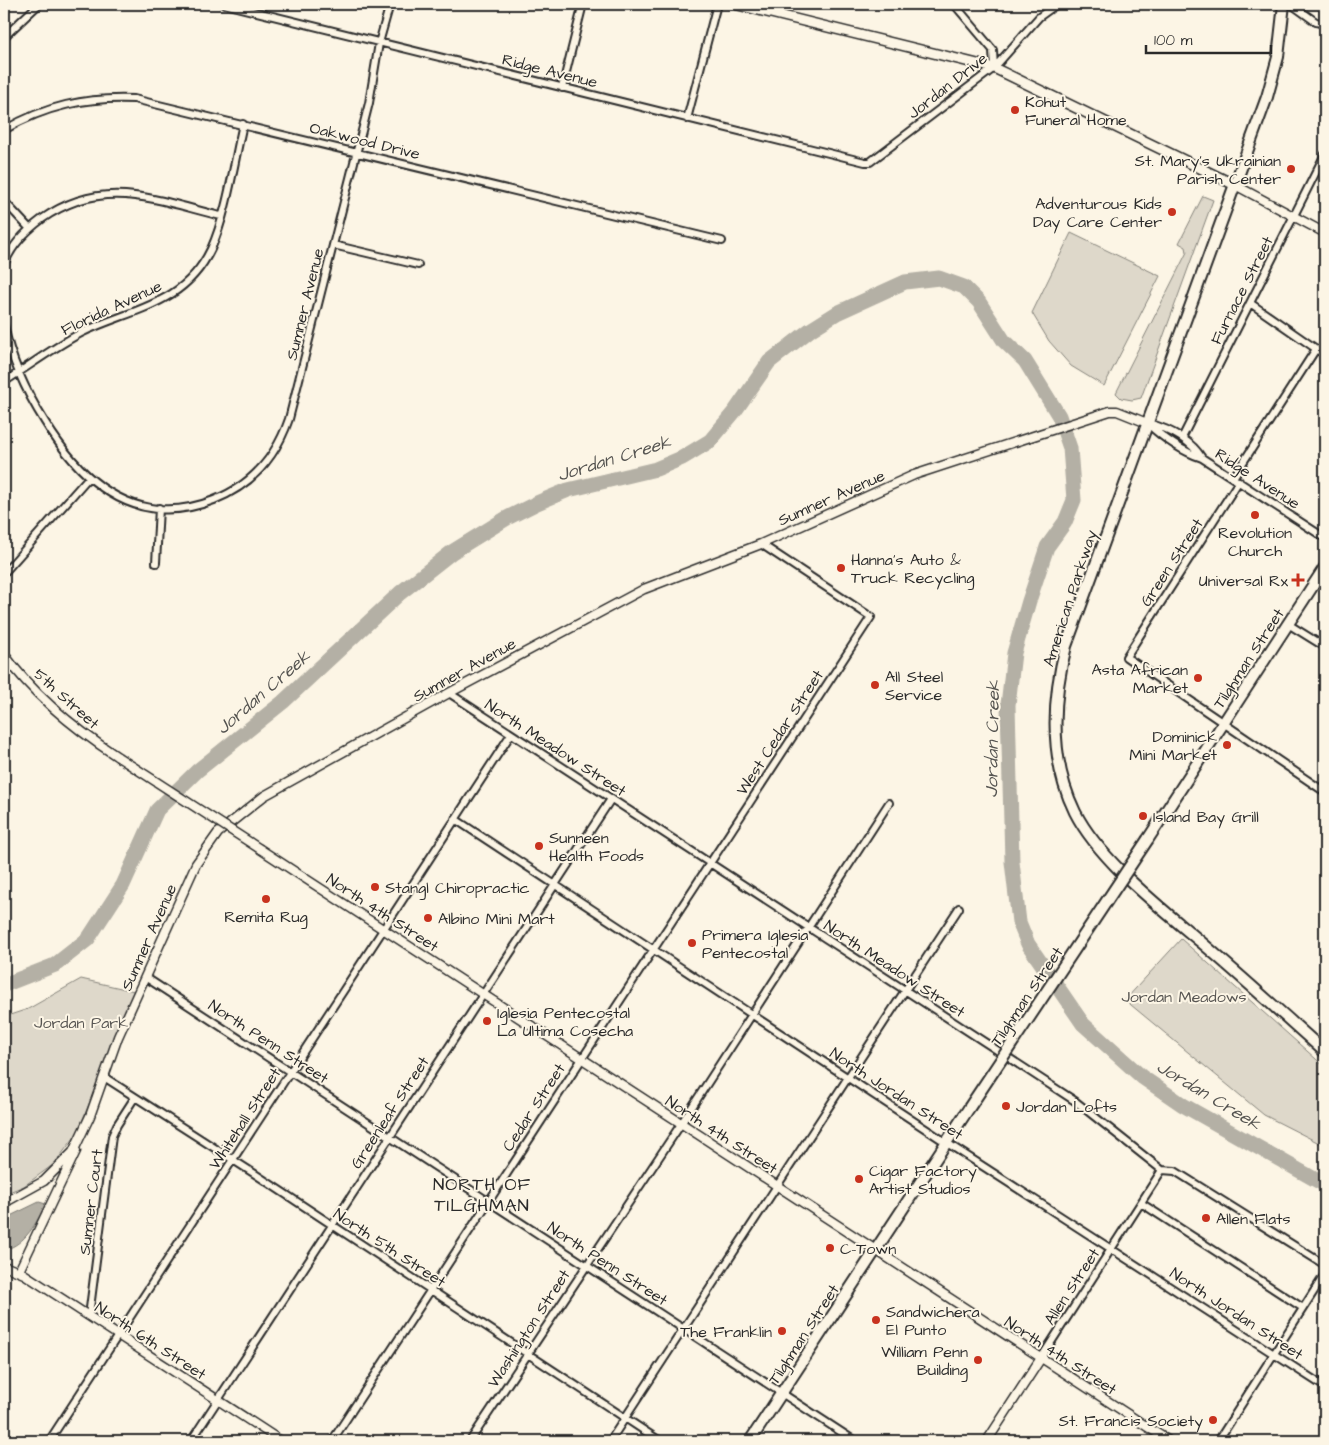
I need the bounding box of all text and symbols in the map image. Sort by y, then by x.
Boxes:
scale bar [1146,22,1272,54]
text: 100 m [1154,30,1193,51]
street label: Jordan Drive [903,47,992,124]
street label: Ridge Avenue [500,49,600,94]
place label: Kohut Funeral Home [1025,91,1127,131]
marker: Kohut Funeral Home [1009,104,1021,116]
street label: Oakwood Drive [307,117,422,165]
place label: St. Mary's Ukrainian Parish Center [1135,150,1281,190]
marker: St. Mary's Ukrainian Parish Center [1285,163,1297,175]
place label: Adventurous Kids Day Care Center [1033,193,1162,234]
marker: Adventurous Kids Day Care Center [1166,206,1178,218]
street label: Furnace Street [1205,232,1279,348]
street label: Sumner Avenue [280,246,330,363]
street label: Florida Avenue [58,275,166,341]
water label: Jordan Creek [554,429,675,488]
street label: Ridge Avenue [1210,443,1305,516]
street label: Sumner Avenue [775,464,889,531]
marker: Revolution Church [1249,509,1261,521]
street label: Green Street [1135,514,1209,611]
place label: Revolution Church [1218,522,1292,562]
street label: American Parkway [1038,527,1103,670]
place label: Hanna's Auto & Truck Recycling [851,549,975,590]
marker: Hanna's Auto & Truck Recycling [835,562,847,574]
place label: Universal Rx [1199,570,1288,592]
marker: Universal Rx [1292,574,1304,586]
street label: Tilghman Street [1208,604,1291,713]
street label: Sumner Avenue [409,632,520,707]
water label: Jordan Creek [211,644,317,740]
place label: Asta African Market [1091,659,1189,699]
street label: 5th Street [29,663,104,735]
street label: West Cedar Street [731,665,829,800]
place label: All Steel Service [885,666,943,706]
marker: Asta African Market [1192,672,1204,684]
marker: All Steel Service [869,679,881,691]
water label: Jordan Creek [979,679,1006,798]
street label: North Meadow Street [480,694,631,802]
place label: Dominick Mini Market [1129,726,1218,766]
marker: Dominick Mini Market [1221,739,1233,751]
place label: Island Bay Grill [1153,806,1259,829]
marker: Island Bay Grill [1137,810,1149,822]
place label: Sunneen Health Foods [549,827,644,867]
marker: Sunneen Health Foods [533,840,545,852]
street label: North 4th Street [322,868,443,958]
place label: Stangl Chiropractic [385,877,530,900]
street label: Sumner Avenue [116,880,182,994]
marker: Stangl Chiropractic [369,881,381,893]
marker: Remita Rug [260,893,272,905]
place label: Remita Rug [224,906,308,929]
place label: Albino Mini Mart [438,908,555,930]
marker: Albino Mini Mart [422,912,434,924]
street label: North Meadow Street [819,915,970,1023]
place label: Primera Iglesia Pentecostal [702,924,808,964]
marker: Primera Iglesia Pentecostal [686,937,698,949]
street label: Tilghman Street [985,942,1069,1051]
park label: Jordan Meadows [1121,986,1247,1008]
street label: North Penn Street [204,995,333,1089]
place label: Iglesia Pentecostal La Ultima Cosecha [497,1002,633,1042]
park label: Jordan Park [34,1012,128,1034]
marker: Iglesia Pentecostal La Ultima Cosecha [481,1015,493,1027]
street label: North Jordan Street [825,1042,968,1146]
street label: Greenleaf Street [345,1052,435,1173]
water label: Jordan Creek [1152,1054,1266,1137]
street label: Cedar Street [497,1059,571,1156]
street label: Whitehall Street [204,1063,286,1174]
street label: North 4th Street [661,1090,782,1180]
place label: Jordan Lofts [1016,1096,1117,1118]
marker: Jordan Lofts [1000,1100,1012,1112]
street label: Sumner Court [74,1147,108,1256]
place label: Cigar Factory Artist Studios [869,1160,977,1200]
district label: NORTH OF TILGHMAN [433,1172,531,1218]
marker: Cigar Factory Artist Studios [853,1173,865,1185]
street label: North 5th Street [329,1203,450,1293]
place label: Allen Flats [1216,1208,1291,1230]
marker: Allen Flats [1200,1212,1212,1224]
street label: North Penn Street [543,1217,672,1311]
place label: C-Town [840,1238,896,1260]
marker: C-Town [824,1242,836,1254]
street label: Allen Street [1039,1243,1105,1329]
street label: North Jordan Street [1165,1262,1308,1366]
street label: Washington Street [482,1265,577,1393]
street label: Tilghman Street [763,1280,846,1389]
street label: North 6th Street [90,1297,211,1385]
place label: Sandwichera El Punto [886,1301,980,1341]
street label: North 4th Street [1000,1311,1121,1401]
marker: Sandwichera El Punto [870,1314,882,1326]
place label: The Franklin [680,1321,772,1343]
marker: The Franklin [776,1325,788,1337]
place label: William Penn Building [881,1341,968,1382]
marker: William Penn Building [972,1354,984,1366]
place label: St. Francis Society [1059,1410,1203,1433]
marker: St. Francis Society [1207,1414,1219,1426]

